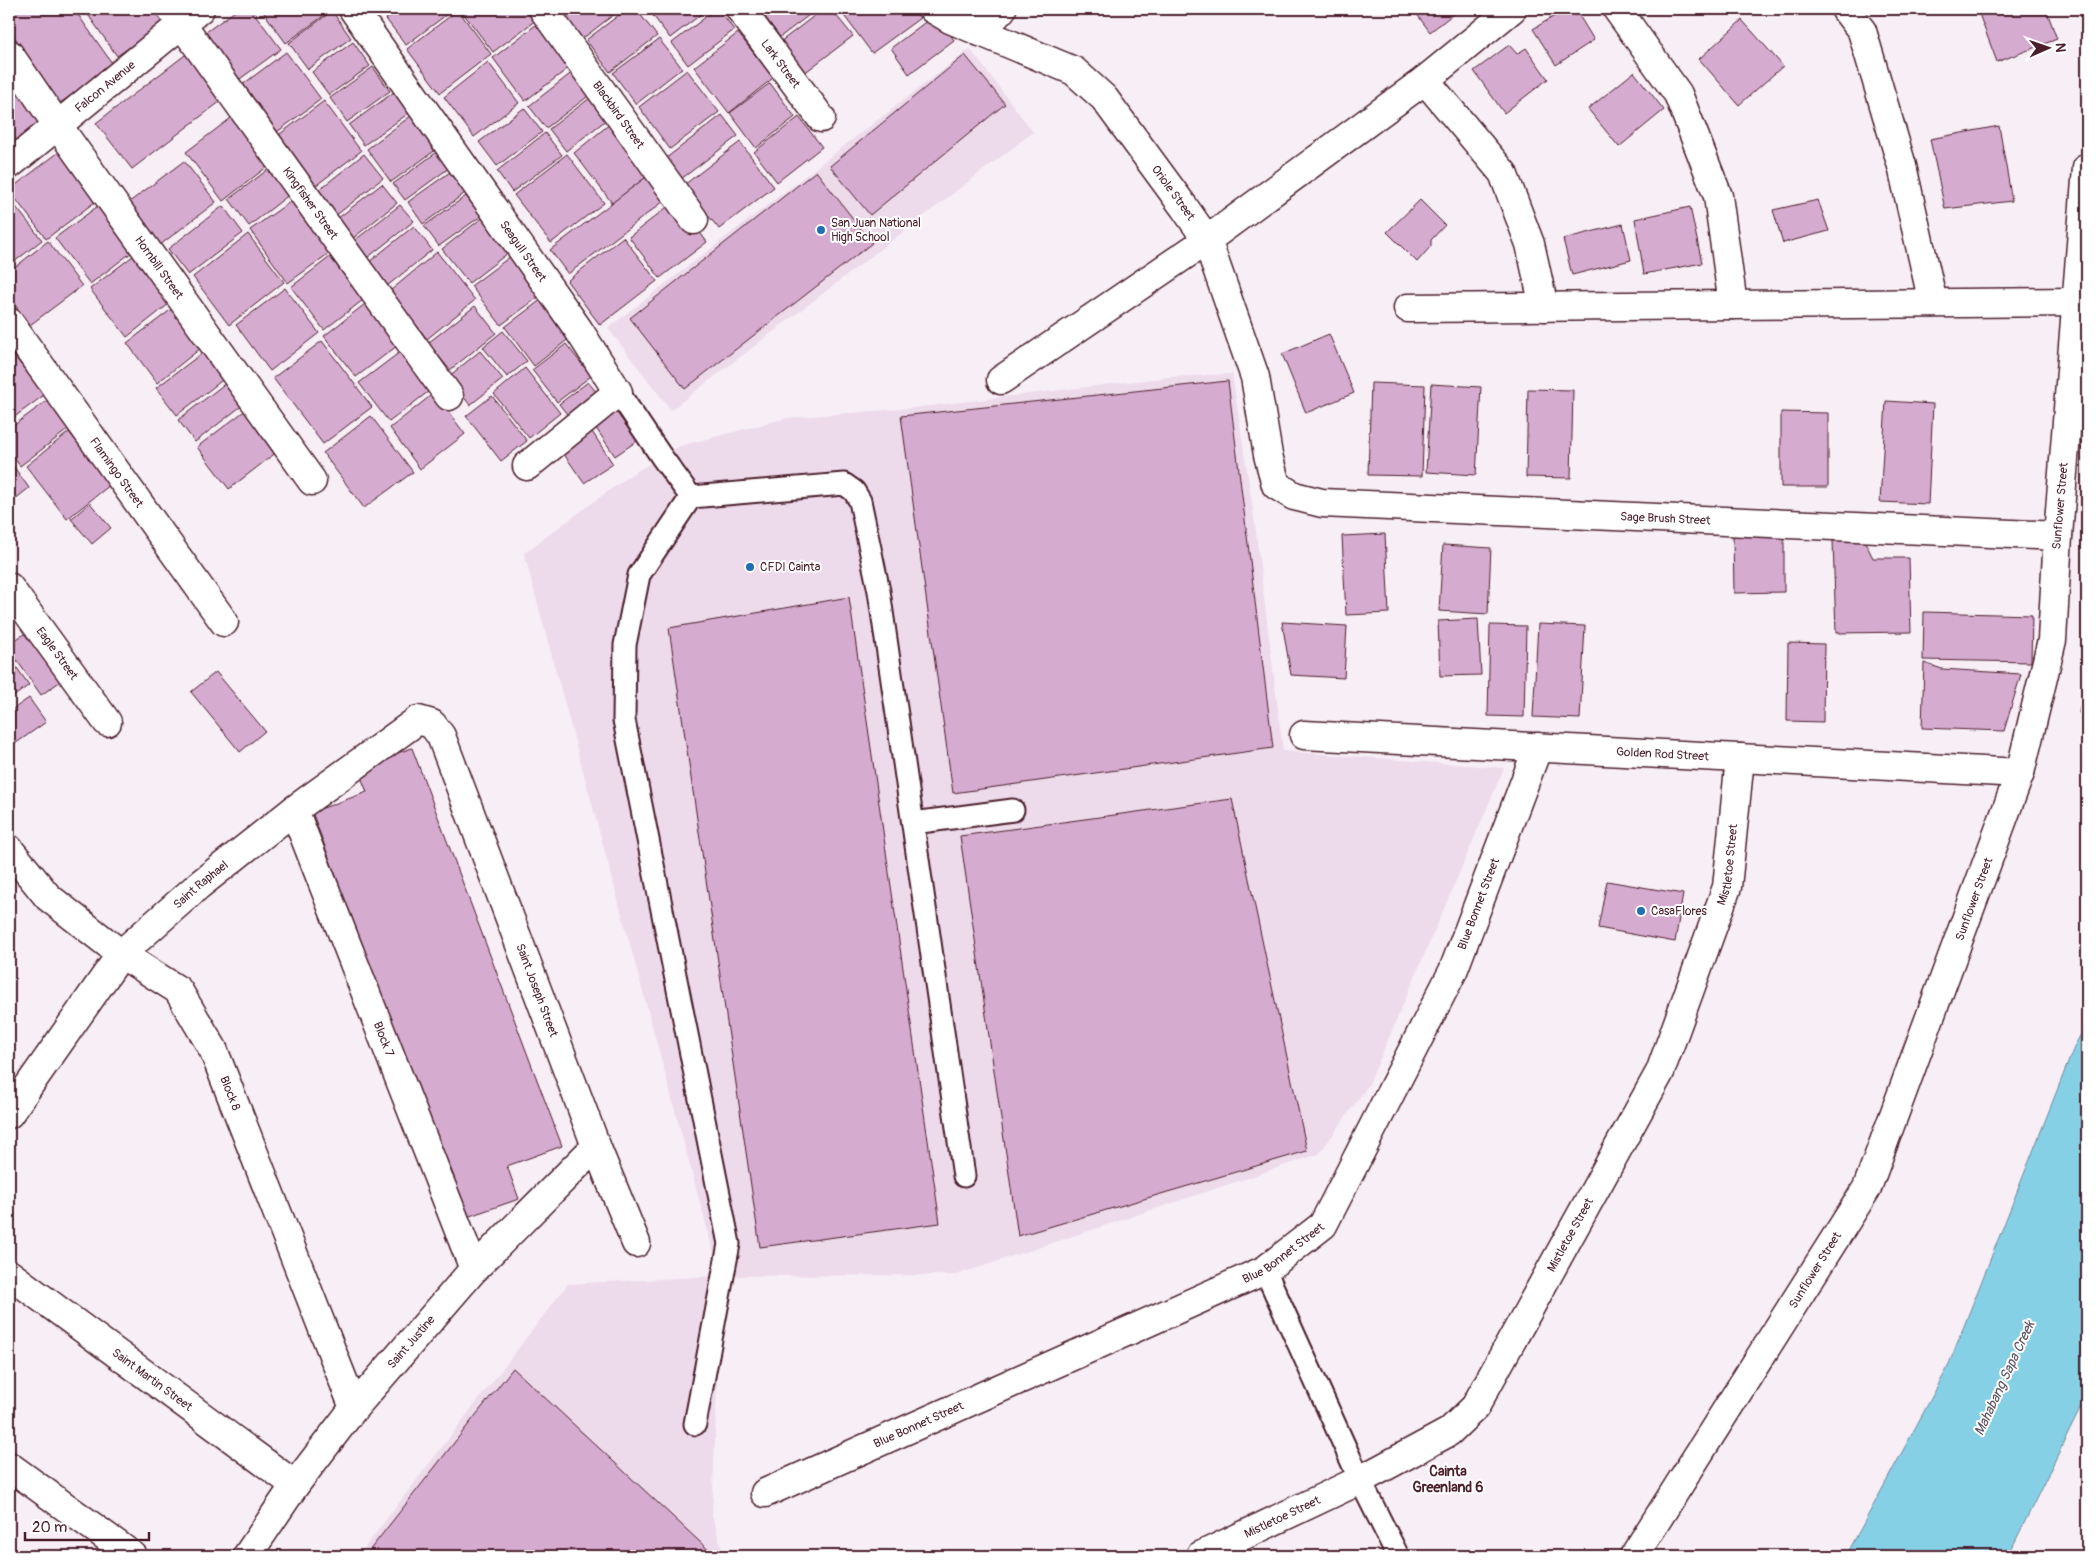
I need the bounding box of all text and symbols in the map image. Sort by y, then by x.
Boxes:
north arrow [2024,22,2074,72]
street label: Lark Street [757,37,803,91]
text: N [2052,43,2069,53]
street label: Falcon Avenue [72,58,139,116]
street label: Blackbird Street [589,78,648,152]
street label: Oriole Street [1148,163,1198,224]
street label: Kingfisher Street [279,164,341,243]
place label: San Juan National High School [831,216,921,245]
street label: Seagull Street [496,218,550,285]
marker: San Juan National High School [815,224,827,236]
street label: Hornbill Street [131,233,187,302]
street label: Flamingo Street [86,435,147,511]
street label: Sunflower Street [2049,462,2072,550]
street label: Sage Brush Street [1620,509,1711,528]
place label: CFDI Cainta [760,560,821,575]
marker: CFDI Cainta [744,561,756,573]
street label: Eagle Street [33,624,81,683]
street label: Golden Rod Street [1616,745,1709,764]
street label: Mistletoe Street [1714,823,1741,907]
street label: Sunflower Street [1952,855,1997,943]
street label: Blue Bonnet Street [1455,856,1503,952]
street label: Saint Raphael [170,858,232,912]
place label: CasaFlores [1651,904,1707,919]
marker: CasaFlores [1635,905,1647,917]
street label: Saint Joseph Street [512,942,561,1039]
street label: Block 7 [370,1020,397,1059]
street label: Block 8 [216,1074,243,1113]
street label: Mistletoe Street [1544,1195,1597,1275]
street label: Blue Bonnet Street [1240,1220,1328,1287]
street label: Sunflower Street [1786,1229,1845,1311]
street label: Saint Justine [384,1312,439,1372]
water label: Mahabang Sapa Creek [1970,1317,2039,1438]
street label: Saint Martin Street [109,1345,195,1415]
street label: Blue Bonnet Street [871,1398,966,1452]
district label: Cainta Greenland 6 [1413,1463,1483,1496]
street label: Mistletoe Street [1242,1493,1323,1542]
scale bar [25,1510,149,1542]
text: 20 m [32,1518,67,1537]

